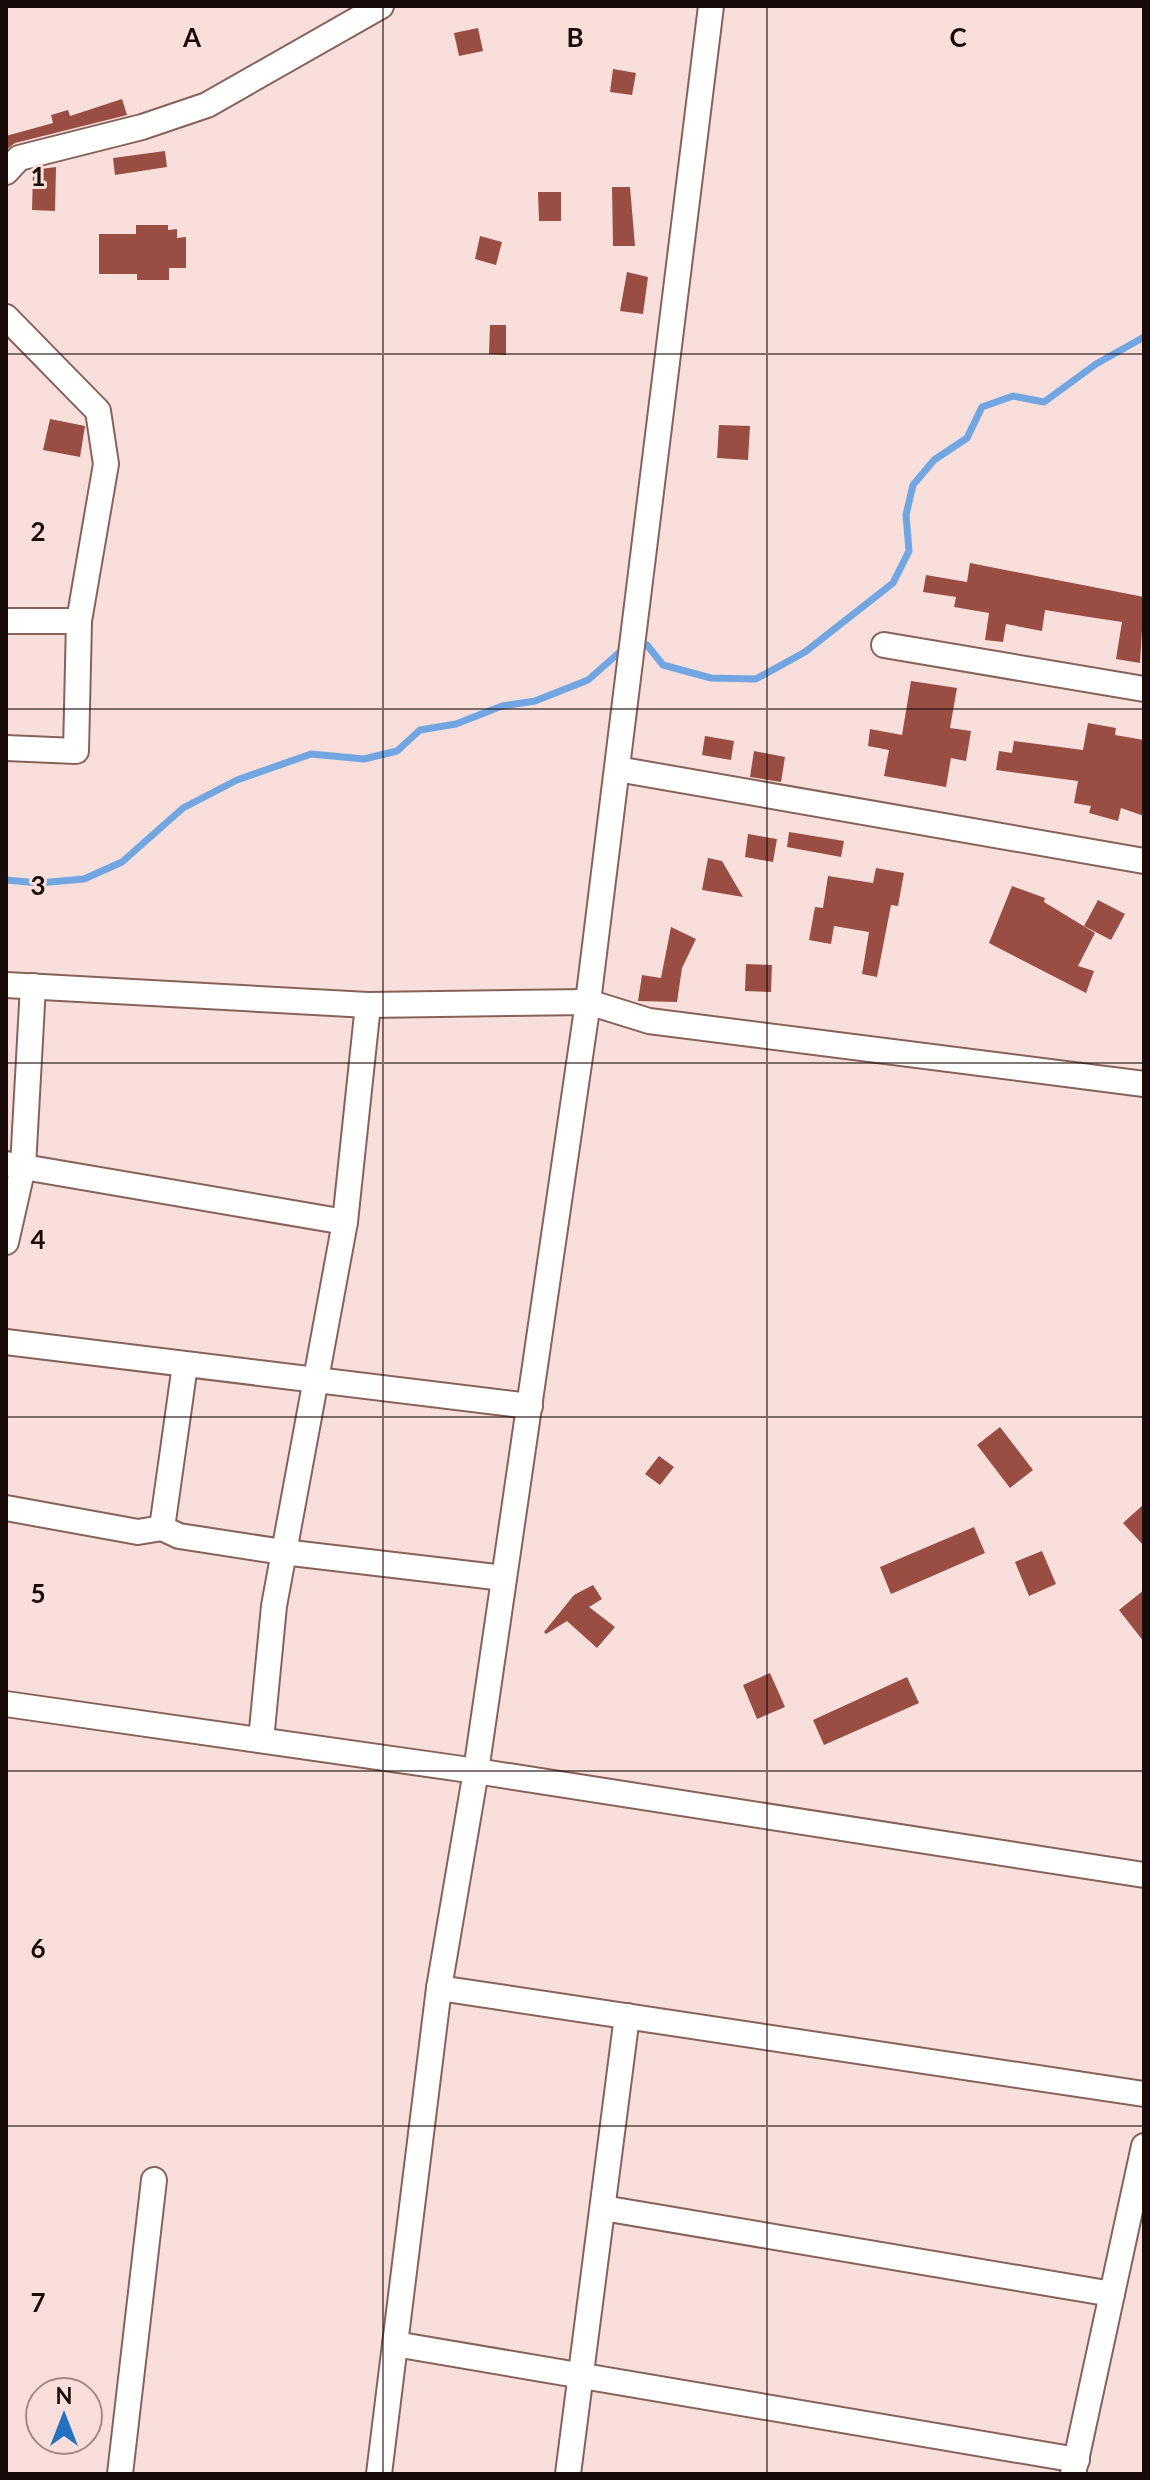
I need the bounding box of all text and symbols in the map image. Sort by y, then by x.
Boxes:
text: A [182,21,202,53]
text: B [566,21,584,53]
text: C [949,21,967,53]
text: 1 [30,160,46,192]
text: 2 [30,515,46,547]
text: 3 [30,869,46,901]
text: 4 [30,1223,46,1255]
text: 5 [30,1577,46,1609]
text: 6 [30,1932,46,1964]
text: 7 [30,2286,46,2318]
north arrow [24,2376,104,2456]
text: N [56,2382,72,2409]

